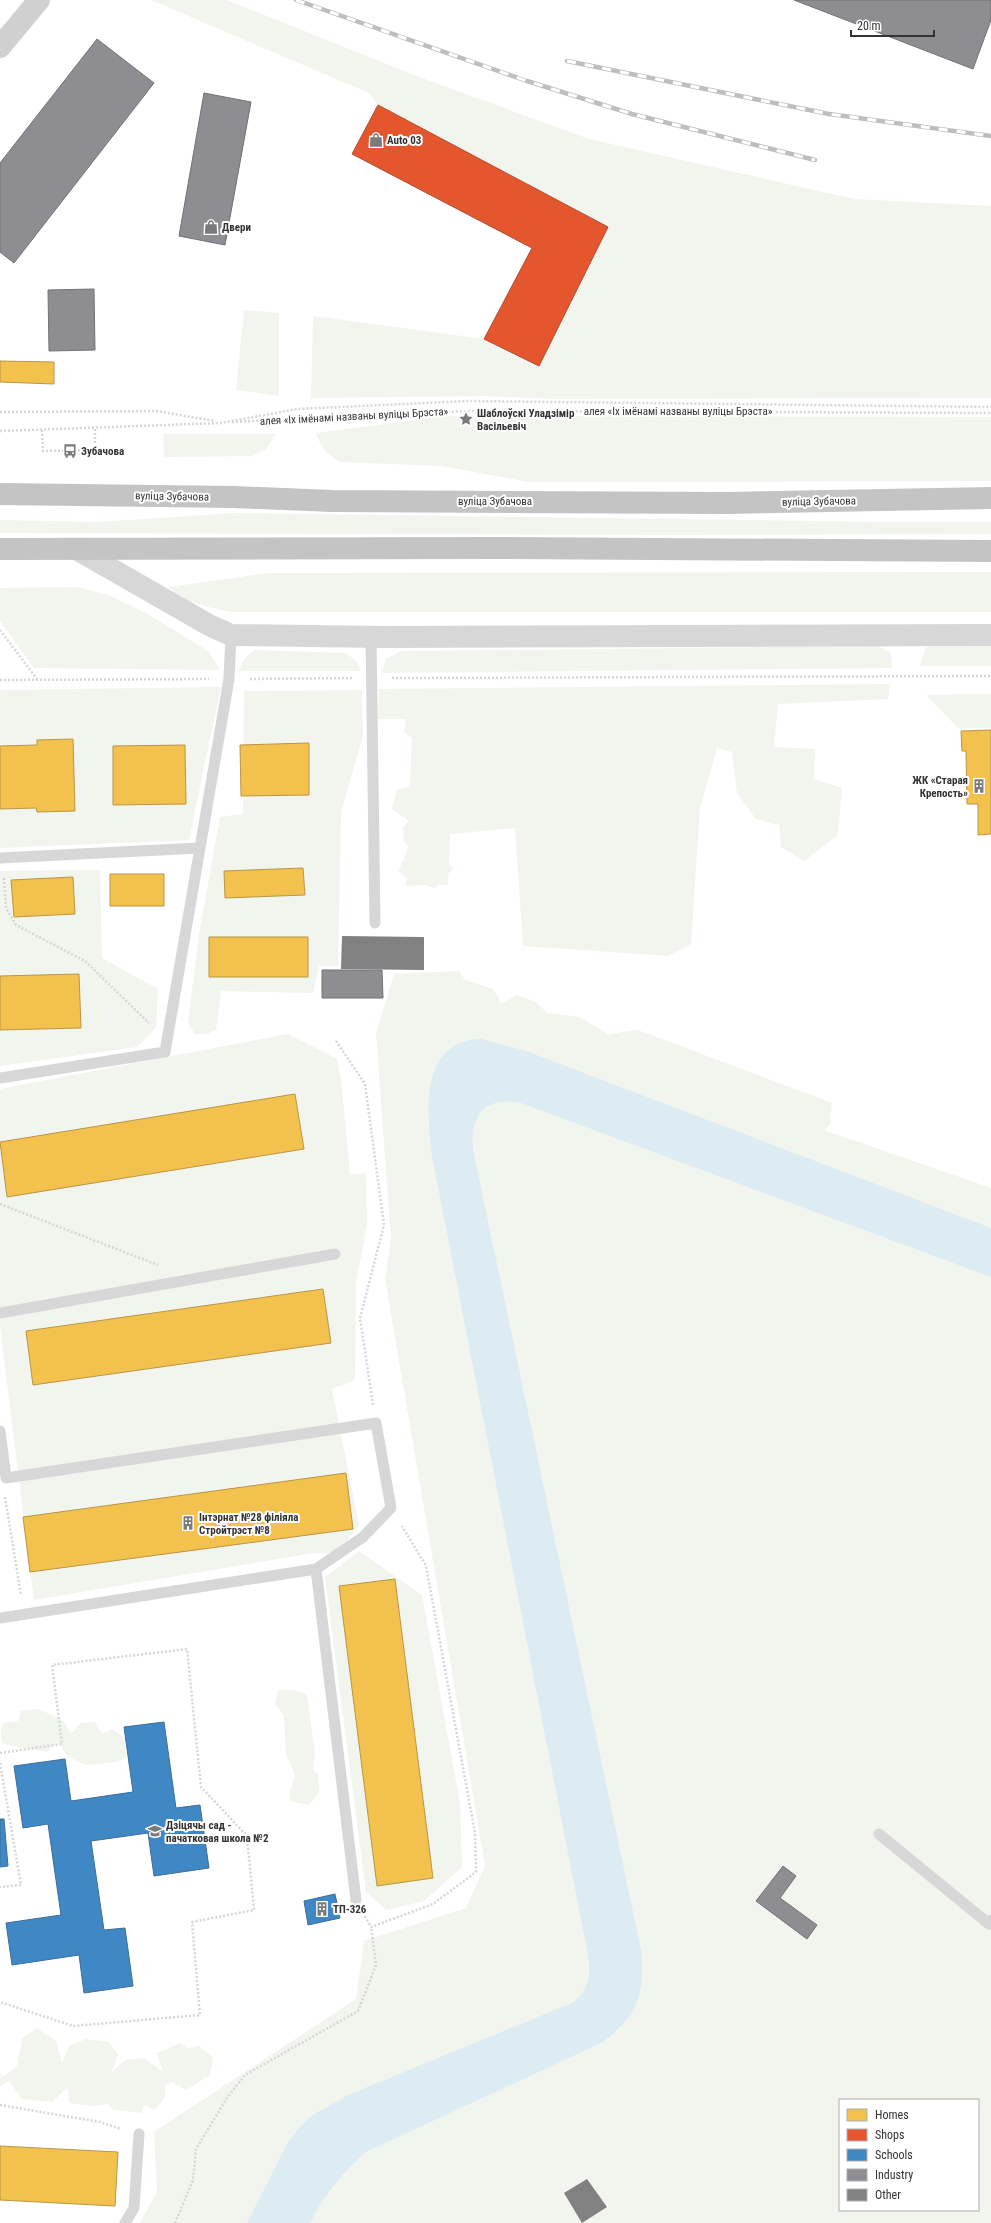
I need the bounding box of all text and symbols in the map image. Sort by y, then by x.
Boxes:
scale bar [851,12,934,38]
text: 20 m [857,19,881,33]
shop icon: Auto 03 [368,132,384,148]
place label: Auto 03 [387,134,422,147]
shop icon: Двери [203,219,219,235]
place label: Двери [222,221,251,234]
street label: алея «Іх імёнамі названы вуліцы Брэста» [260,405,449,428]
street label: алея «Іх імёнамі названы вуліцы Брэста» [584,405,773,418]
place label: Шаблоўскі Уладзімір Васільевіч [477,407,575,433]
place icon: Шаблоўскі Уладзімір Васільевіч [458,411,474,427]
bus stop icon: Зубачова [62,443,78,459]
place label: Зубачова [81,445,124,458]
street label: вуліца Зубачова [135,489,209,504]
street label: вуліца Зубачова [782,494,856,509]
street label: вуліца Зубачова [458,495,532,508]
place label: ЖК «Старая Крепость» [912,774,968,800]
building icon: ЖК «Старая Крепость» [971,778,987,794]
place label: Інтэрнат №28 фiлiяла Стройтрэст №8 [199,1511,298,1537]
building icon: Інтэрнат №28 фiлiяла Стройтрэст №8 [180,1515,196,1531]
place label: Дзіцячы сад - пачатковая школа №2 [166,1819,269,1845]
school or university icon: Дзіцячы сад - пачатковая школа №2 [147,1823,163,1839]
building icon: ТП-326 [314,1901,330,1917]
place label: ТП-326 [333,1903,367,1916]
legend [839,2099,979,2211]
text: Homes [875,2108,909,2122]
text: Shops [875,2128,904,2142]
text: Schools [875,2148,913,2162]
text: Industry [875,2168,913,2182]
text: Other [875,2188,901,2202]

